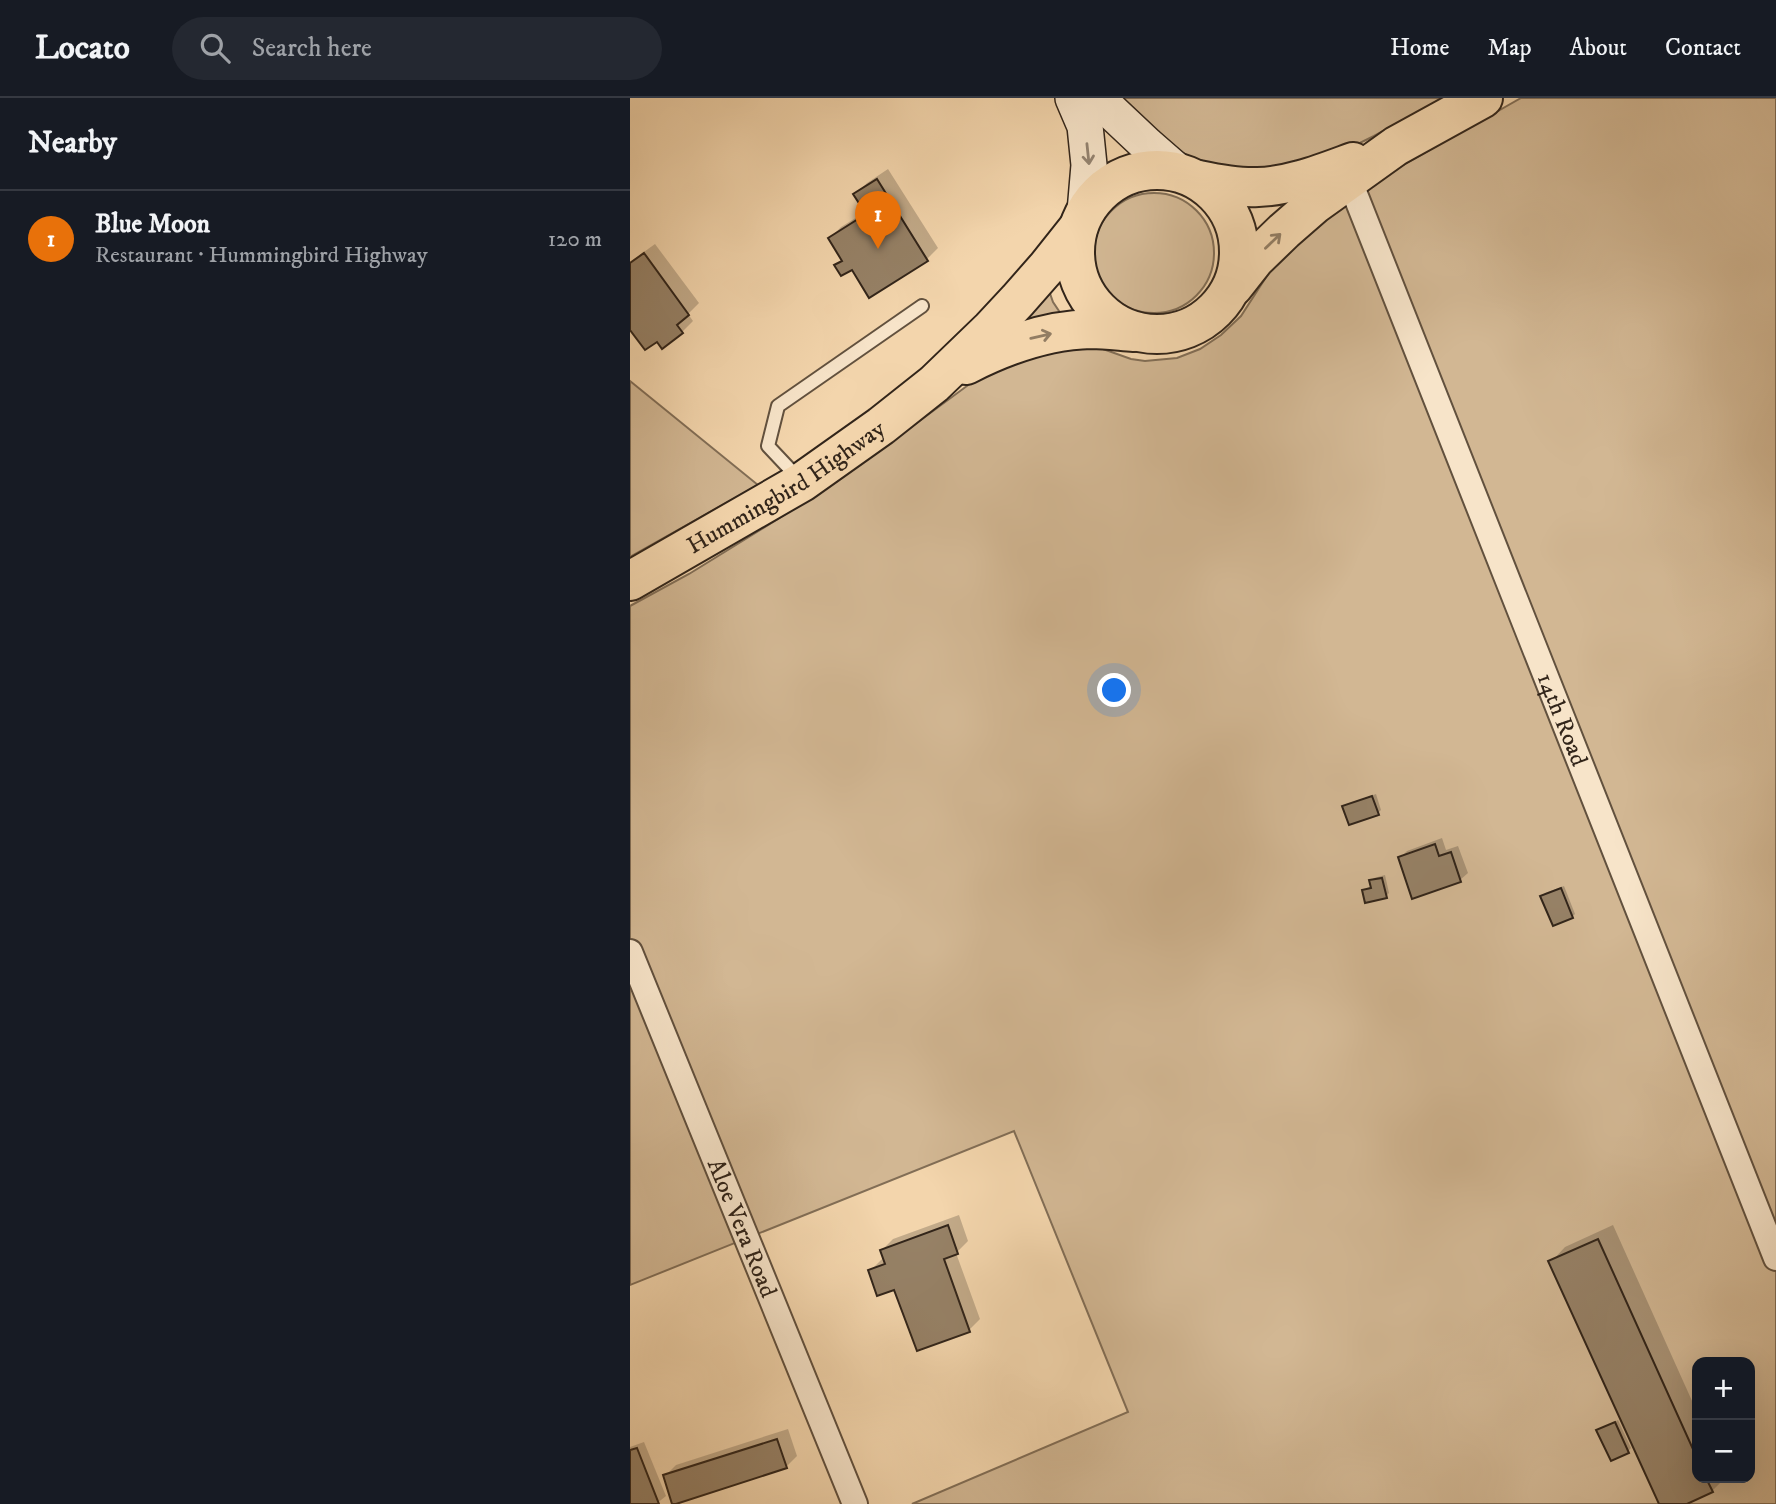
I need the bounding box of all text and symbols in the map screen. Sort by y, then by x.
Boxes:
search box [172,17,662,80]
text: Locato [35,28,130,69]
icon: search [196,29,234,67]
text: Search here [252,32,372,65]
text: Home [1390,33,1449,63]
text: Map [1487,33,1532,63]
text: About [1570,33,1627,63]
text: Contact [1665,33,1741,63]
text: Nearby [28,125,117,162]
one-way arrow [1081,142,1094,165]
pin: 1 [855,191,901,249]
text: Blue Moon [95,208,210,241]
text: 1 [47,225,55,254]
text: 120 m [548,225,602,254]
one-way arrow [1265,232,1282,249]
text: Restaurant · Hummingbird Highway [95,241,428,270]
one-way arrow [1029,329,1052,343]
street label: Hummingbird Highway [682,414,892,561]
street label: 14th Road [1530,669,1594,771]
your location [1097,673,1131,707]
street label: Aloe Vera Road [700,1155,783,1302]
map controls [1692,1357,1755,1483]
button: + [1692,1357,1755,1420]
button: − [1692,1420,1755,1483]

